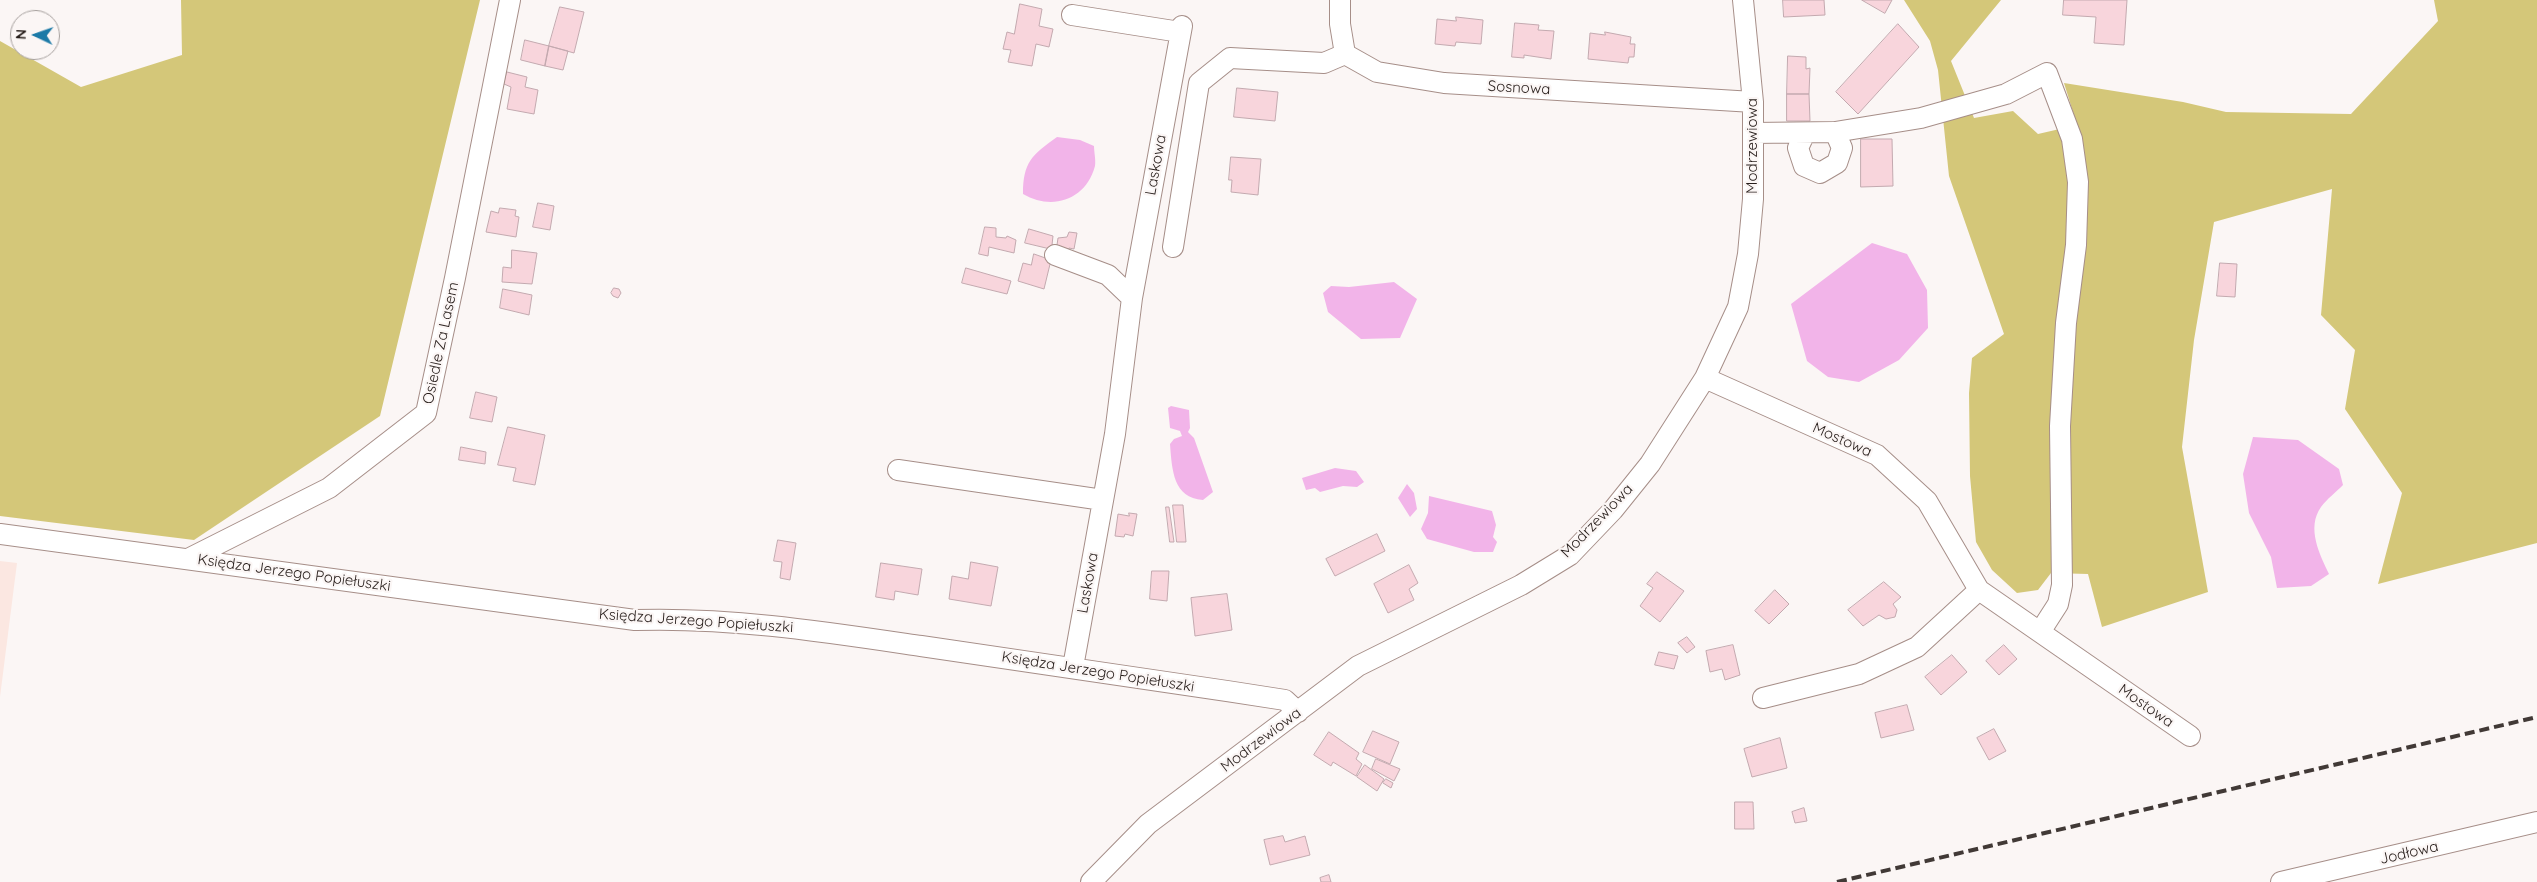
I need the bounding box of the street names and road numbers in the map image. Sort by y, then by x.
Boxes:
street label: Sosnowa [1487,77,1551,99]
street label: Modrzewiowa [1743,98,1761,194]
street label: Laskowa [1142,133,1170,197]
street label: Osiedle Za Lasem [419,280,463,406]
street label: Mostowa [1810,419,1874,461]
street label: Modrzewiowa [1557,480,1637,562]
street label: Księdza Jerzego Popiełuszki [196,551,392,595]
street label: Laskowa [1074,551,1102,615]
street label: Księdza Jerzego Popiełuszki [598,605,794,637]
street label: Księdza Jerzego Popiełuszki [1000,648,1196,696]
street label: Mostowa [2115,681,2177,731]
street label: Modrzewiowa [1217,704,1305,776]
street label: Jodłowa [2378,838,2440,868]

